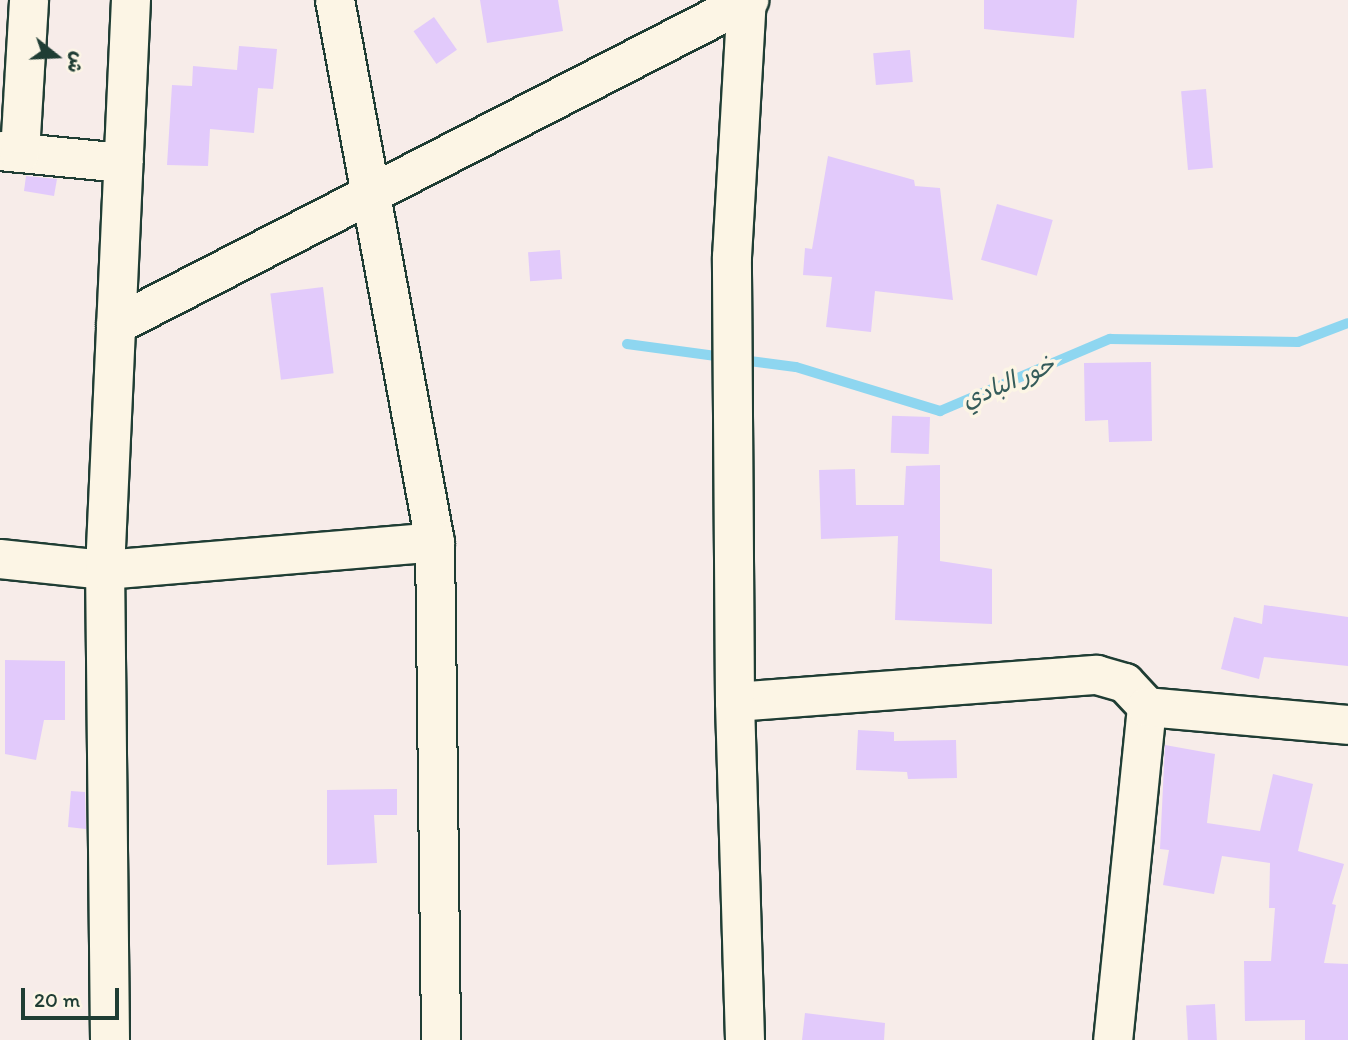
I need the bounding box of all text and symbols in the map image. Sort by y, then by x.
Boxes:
north arrow [21,21,91,91]
text: ش [62,49,91,76]
water label: خور البادي [957,350,1059,414]
scale bar [24,974,122,1018]
text: 20 m [34,987,80,1012]

